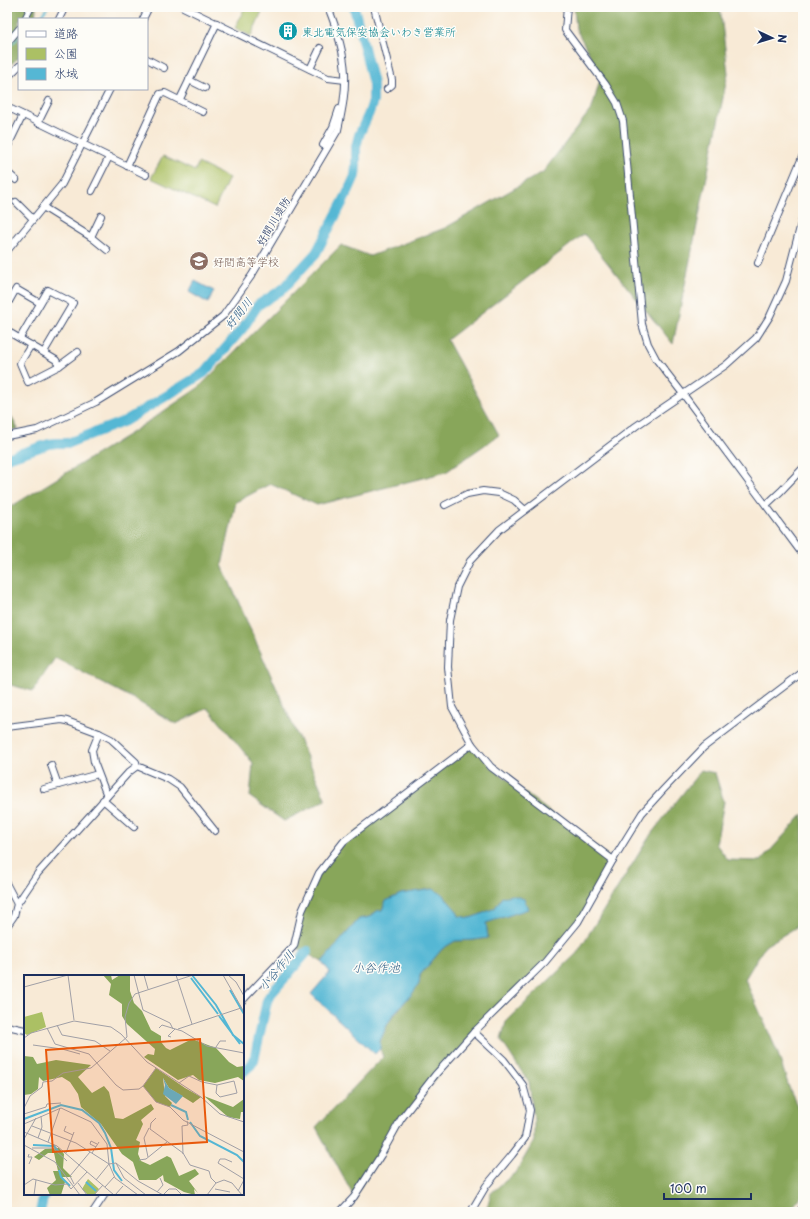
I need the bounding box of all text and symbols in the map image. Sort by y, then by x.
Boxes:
legend [18,18,148,90]
north arrow [752,18,792,58]
building icon: 東北電気保安協会いわき営業所 [277,20,299,42]
place label: 東北電気保安協会いわき営業所 [302,23,456,40]
text: 道路 [54,24,78,42]
text: N [774,34,791,44]
text: 公園 [54,44,78,62]
text: 水域 [54,64,78,82]
street label: 好間川堤防 [252,193,294,249]
school or university icon: 好間高等学校 [188,250,210,272]
place label: 好間高等学校 [213,253,279,270]
water label: 好間川 [220,293,256,333]
water label: 小谷作川 [254,946,298,994]
water label: 小谷作池 [352,958,401,976]
inset map [24,975,244,1195]
scale bar [664,1175,751,1201]
text: 100 m [670,1179,707,1197]

